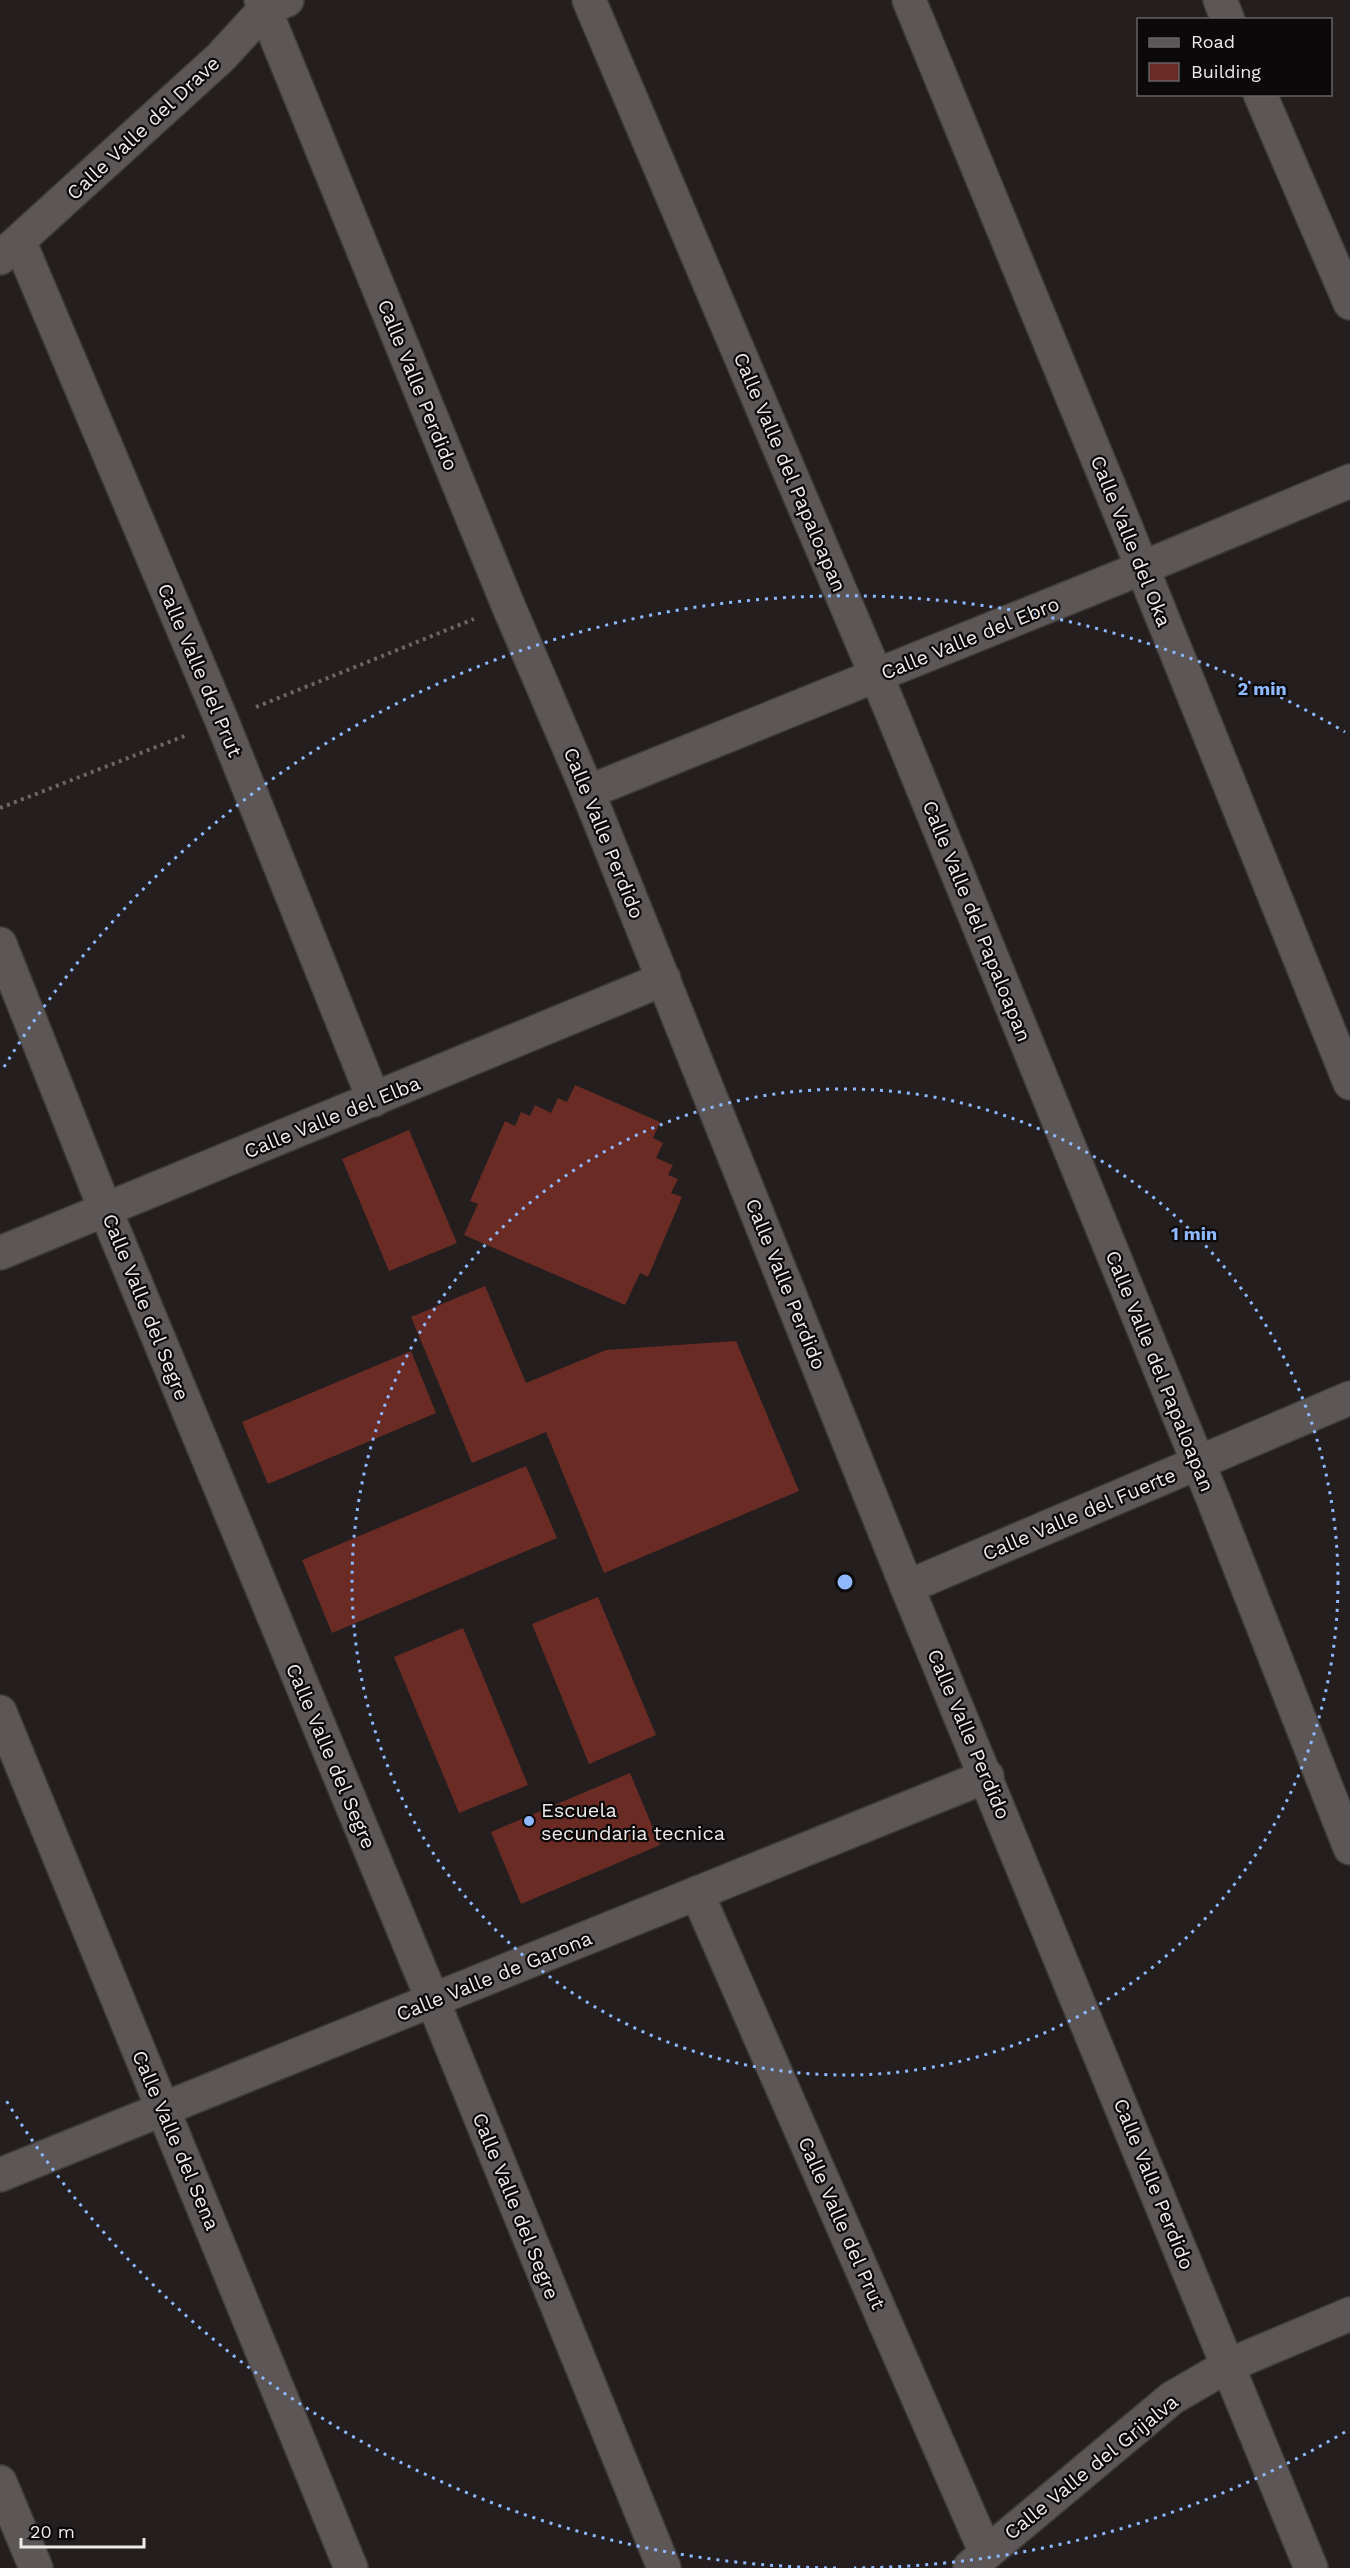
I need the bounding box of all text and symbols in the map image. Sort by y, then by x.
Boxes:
legend [1137,18,1332,96]
text: Road [1191,31,1235,52]
street label: Calle Valle del Drave [62,51,224,205]
text: Building [1191,61,1261,82]
street label: Calle Valle Perdido [373,296,463,474]
street label: Calle Valle del Papaloapan [729,349,851,595]
street label: Calle Valle del Oka [1086,452,1176,630]
street label: Calle Valle del Prut [153,580,248,761]
street label: Calle Valle del Ebro [877,591,1063,685]
text: 2 min [1237,678,1287,699]
street label: Calle Valle Perdido [559,744,649,922]
street label: Calle Valle del Papaloapan [918,797,1036,1045]
street label: Calle Valle del Elba [240,1071,424,1163]
street label: Calle Valle Perdido [741,1195,831,1373]
street label: Calle Valle del Segre [98,1210,194,1404]
text: 1 min [1171,1223,1217,1244]
street label: Calle Valle del Papaloapan [1101,1247,1219,1495]
street label: Calle Valle del Fuerte [979,1462,1179,1566]
centre of rings [835,1572,855,1592]
street label: Calle Valle Perdido [922,1645,1016,1823]
street label: Calle Valle del Segre [281,1660,381,1852]
place label: Escuela secundaria tecnica [541,1798,725,1845]
marker: Escuela secundaria tecnica [522,1814,536,1828]
street label: Calle Valle de Garona [393,1926,595,2026]
street label: Calle Valle del Sena [127,2046,225,2234]
street label: Calle Valle Perdido [1109,2095,1199,2273]
street label: Calle Valle del Segre [468,2109,564,2303]
street label: Calle Valle del Prut [793,2133,891,2313]
street label: Calle Valle del Grijalva [999,2389,1183,2545]
scale bar [21,2511,144,2549]
text: 20 m [30,2521,75,2542]

